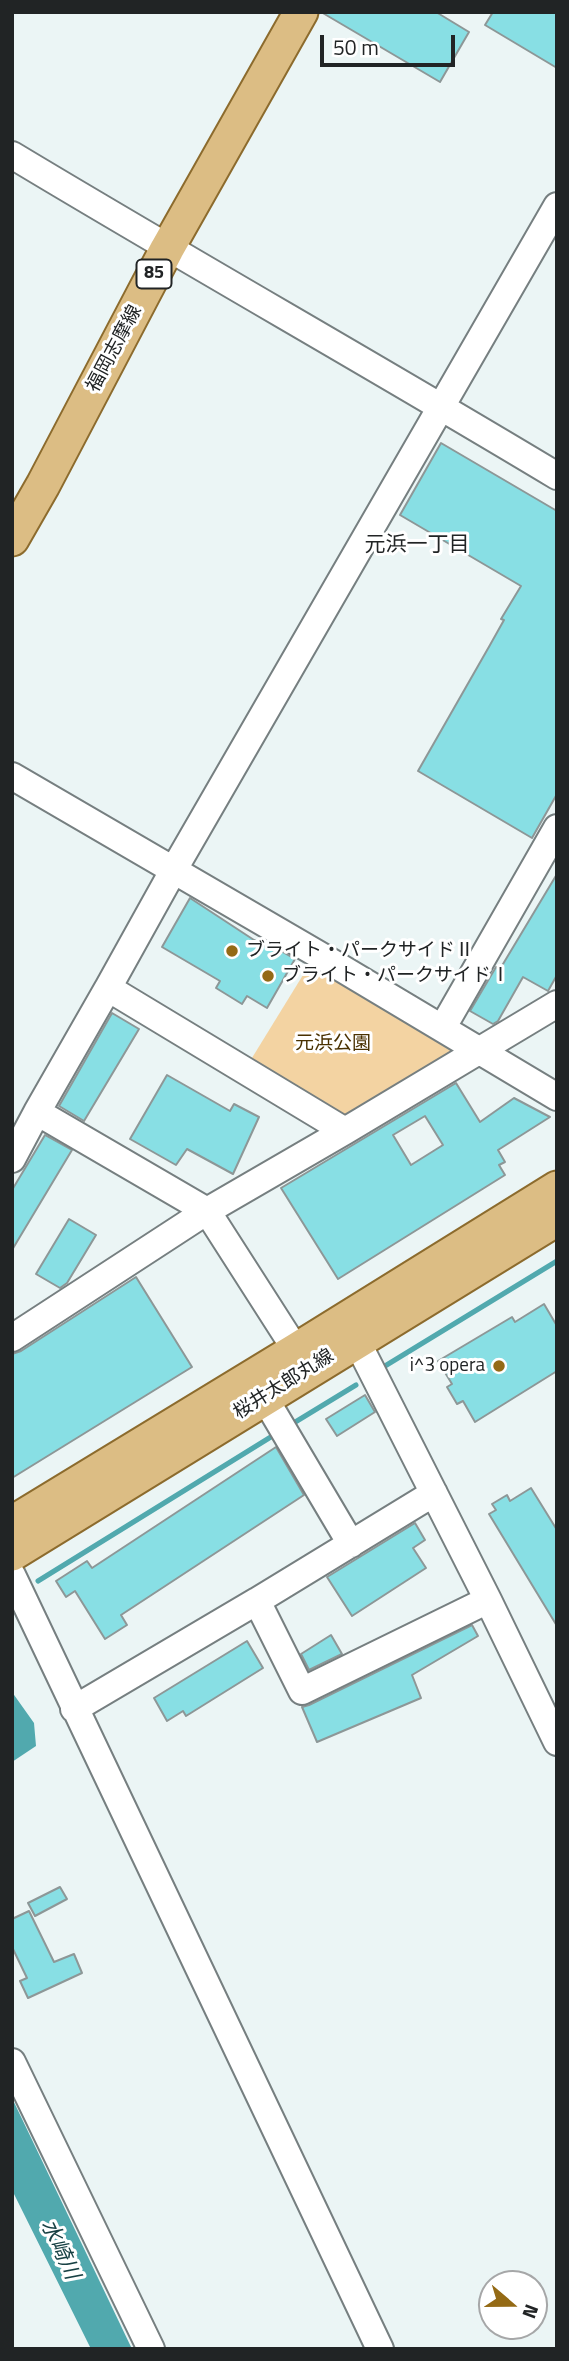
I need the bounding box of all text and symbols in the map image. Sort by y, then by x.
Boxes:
scale bar [324,21,459,65]
text: 50 m [333,31,379,63]
road number: 85 [136,260,172,288]
street label: 福岡志摩線 [83,302,147,396]
district label: 元浜一丁目 [365,533,469,559]
place label: ブライト・パークサイドⅡ [246,940,474,962]
marker: ブライト・パークサイドⅡ [224,943,240,959]
place label: ブライト・パークサイドⅠ [282,965,510,987]
marker: ブライト・パークサイドⅠ [260,968,276,984]
park label: 元浜公園 [295,1033,371,1055]
street label: 桜井太郎丸線 [230,1345,338,1425]
place label: i^3 opera [410,1355,485,1377]
marker: i^3 opera [491,1358,507,1374]
water label: 水崎川 [34,2216,84,2284]
north arrow [478,2270,548,2340]
text: N [515,2301,547,2323]

